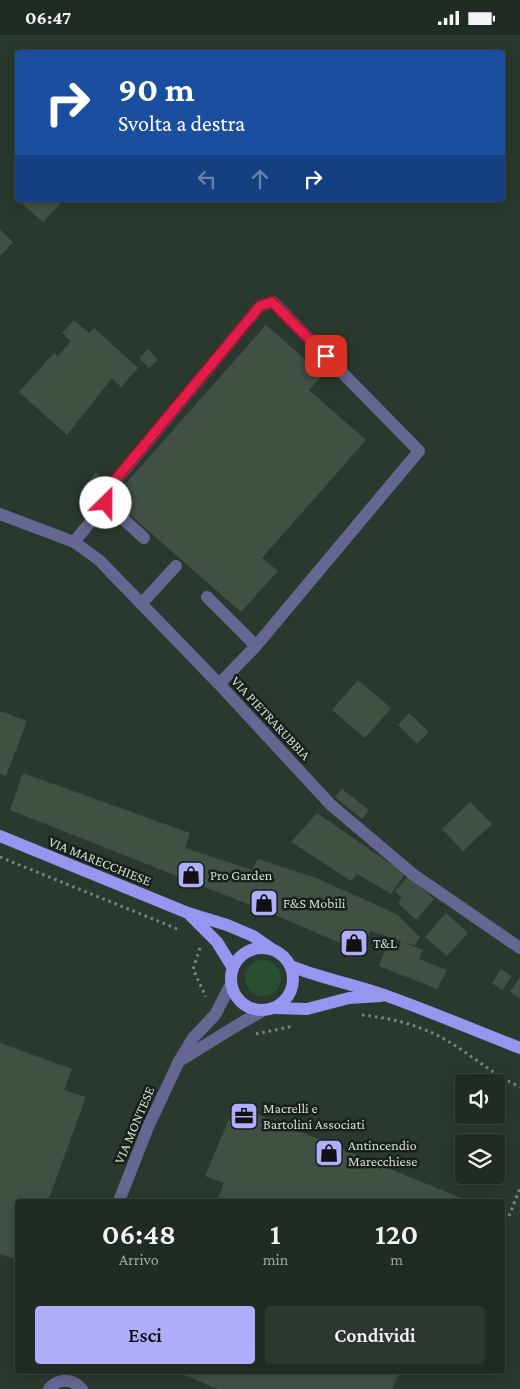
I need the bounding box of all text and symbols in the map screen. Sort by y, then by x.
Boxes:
text: 06:47 [25,7,71,28]
icon: right [35,70,100,135]
text: 90 m [118,70,195,109]
text: Svolta a destra [118,111,245,136]
icon: left [193,165,221,193]
icon: ahead [246,165,274,193]
icon: right [299,165,327,193]
pin [305,335,347,377]
icon: arrive [312,342,340,370]
position arrow [79,476,131,528]
street label: VIA PIETRARUBBIA [228,673,314,763]
street label: VIA MARECCHIESE [46,833,154,889]
shop icon: Pro Garden [176,860,206,890]
place label: Pro Garden [210,867,273,883]
shop icon: F&S Mobili [249,888,279,918]
place label: F&S Mobili [283,895,346,911]
shop icon: T&L [339,928,369,958]
place label: T&L [373,935,397,951]
map controls [455,1074,505,1184]
button: sound [455,1074,505,1124]
street label: VIA MONTESE [111,1084,158,1166]
place label: Macrelli e Bartolini Associati [263,1100,365,1132]
office icon: Macrelli e Bartolini Associati [229,1101,259,1131]
button: layers [455,1134,505,1184]
place label: Antincendio Marecchiese [348,1137,417,1169]
shop icon: Antincendio Marecchiese [314,1138,344,1168]
text: 06:48 [102,1217,176,1250]
text: 1 [270,1217,281,1250]
text: 120 [375,1217,418,1250]
text: Arrivo [119,1251,159,1268]
text: min [263,1251,288,1268]
text: m [390,1251,403,1268]
button: Esci [35,1306,255,1364]
button: Condividi [265,1306,485,1364]

